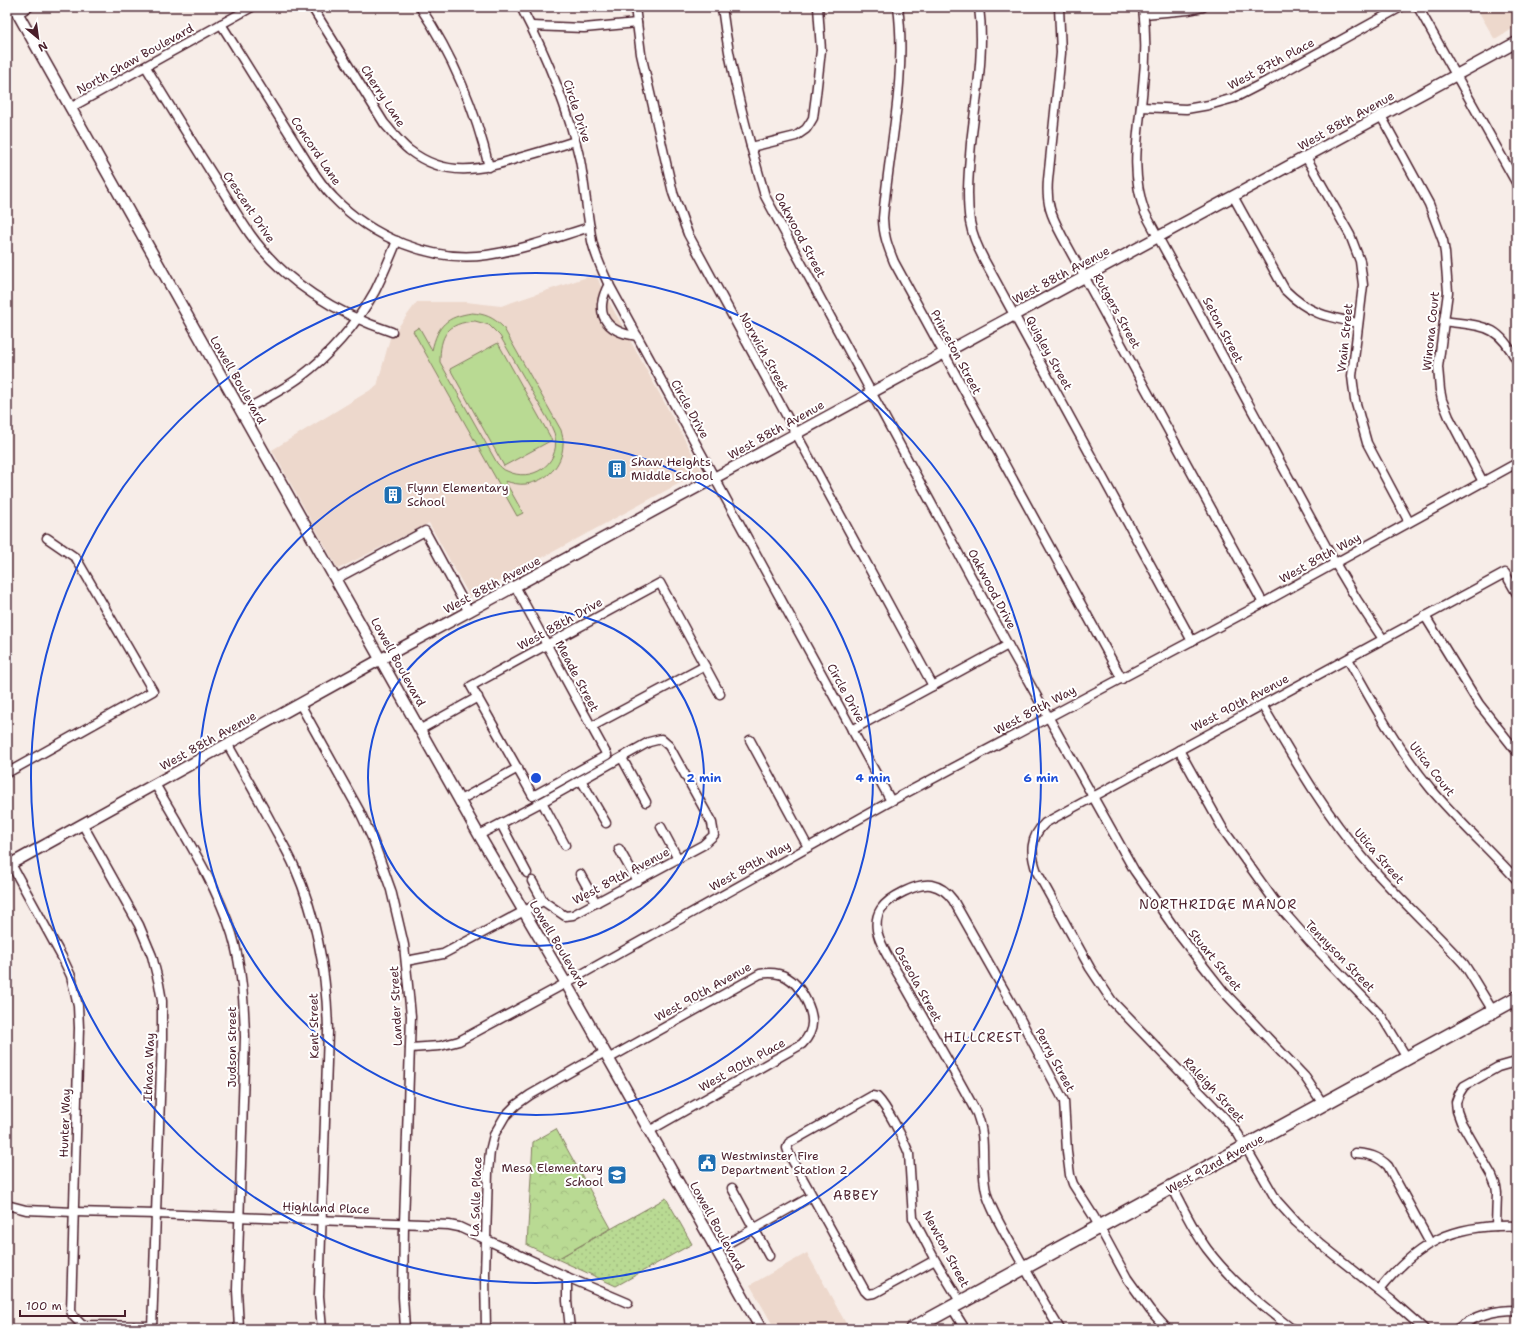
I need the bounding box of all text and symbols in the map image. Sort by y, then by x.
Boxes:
north arrow [18,18,58,58]
street label: North Shaw Boulevard [74,20,197,98]
street label: West 87th Place [1225,34,1317,94]
text: N [35,38,50,55]
street label: Cherry Lane [357,62,409,130]
street label: Circle Drive [559,78,595,145]
street label: West 88th Avenue [1295,88,1397,154]
street label: Concord Lane [287,114,345,189]
street label: Crescent Drive [219,168,279,246]
street label: Oakwood Street [771,189,829,281]
street label: West 88th Avenue [1010,242,1113,307]
street label: Rutgers Street [1090,270,1144,352]
street label: Winona Court [1419,290,1443,372]
street label: Seton Street [1199,294,1247,366]
street label: Vrain Street [1333,302,1357,374]
street label: Princeton Street [927,307,985,397]
street label: Norwich Street [736,310,792,394]
street label: Quigley Street [1022,313,1076,393]
street label: Lowell Boulevard [206,333,270,427]
street label: Circle Drive [667,377,713,442]
street label: West 88th Avenue [725,397,827,463]
place label: Shaw Heights Middle School [631,454,713,484]
building icon: Shaw Heights Middle School [606,458,628,480]
place label: Flynn Elementary School [407,480,509,510]
building icon: Flynn Elementary School [382,484,404,506]
street label: West 89th Way [1276,529,1364,587]
street label: Oakwood Drive [964,546,1020,632]
street label: West 88th Avenue [441,552,544,617]
street label: West 88th Drive [515,594,606,654]
street label: Lowell Boulevard [367,615,429,710]
street label: Meade Street [551,637,603,715]
street label: Circle Drive [823,661,869,726]
street label: West 90th Avenue [1188,670,1292,735]
street label: West 89th Way [991,682,1079,738]
street label: West 88th Avenue [157,708,259,774]
street label: Utica Court [1406,738,1458,800]
text: 2 min [687,770,722,786]
text: 4 min [856,770,891,786]
text: 6 min [1024,770,1059,786]
centre of rings [529,771,543,785]
street label: Utica Street [1350,825,1408,887]
street label: West 89th Way [706,837,794,895]
street label: West 89th Avenue [570,844,672,908]
district label: NORTHRIDGE MANOR [1139,896,1297,913]
street label: Lowell Boulevard [526,897,591,991]
street label: Tennyson Street [1302,917,1378,995]
street label: Stuart Street [1185,926,1245,994]
street label: Osceola Street [891,943,945,1025]
street label: West 90th Avenue [652,959,754,1025]
street label: Lander Street [386,965,406,1047]
street label: Kent Street [305,993,323,1059]
street label: Judson Street [224,1006,240,1088]
street label: Perry Street [1032,1025,1078,1095]
district label: HILLCREST [944,1029,1022,1046]
street label: Ithaca Way [140,1032,158,1102]
street label: West 90th Place [696,1034,788,1095]
street label: Raleigh Street [1180,1054,1248,1126]
street label: Hunter Way [56,1088,74,1158]
street label: West 92nd Avenue [1163,1130,1267,1198]
place label: Westminster Fire Department Station 2 [721,1148,848,1178]
public building icon: Westminster Fire Department Station 2 [696,1152,718,1174]
street label: La Salle Place [467,1156,485,1238]
place label: Mesa Elementary School [501,1160,603,1190]
school or university icon: Mesa Elementary School [606,1164,628,1186]
street label: Lowell Boulevard [686,1179,748,1274]
district label: ABBEY [833,1187,879,1204]
street label: Highland Place [282,1198,370,1218]
street label: Newton Street [919,1208,973,1290]
scale bar [20,1292,125,1318]
text: 100 m [26,1298,62,1314]

